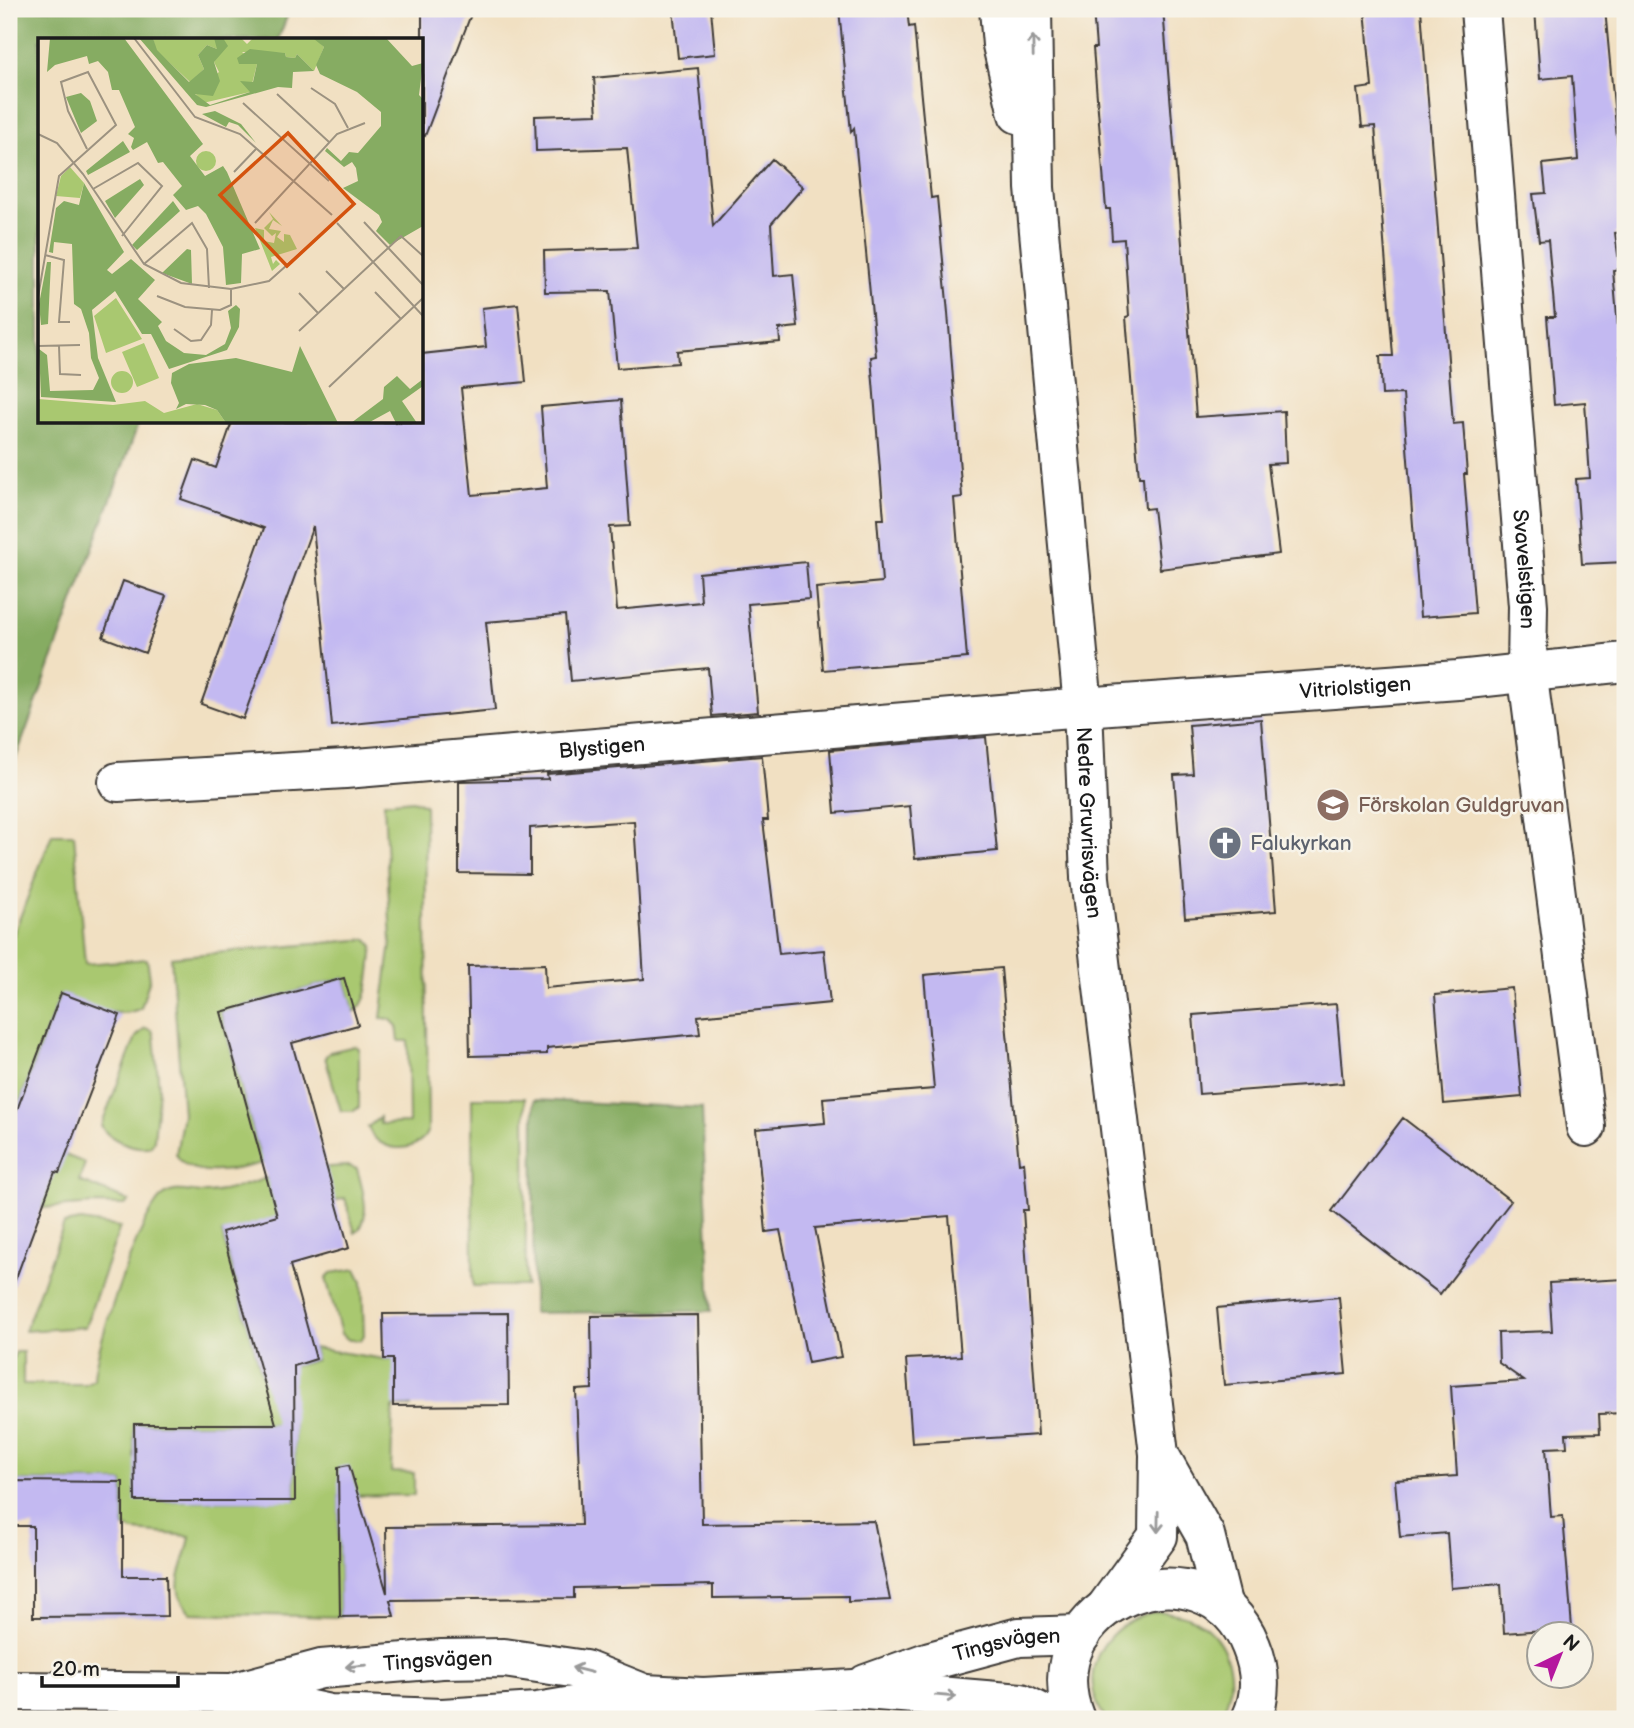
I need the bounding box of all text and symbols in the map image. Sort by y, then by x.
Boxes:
one-way arrow [1026,35,1039,58]
inset map [38,38,424,424]
street label: Svavelstigen [1507,509,1540,629]
street label: Vitriolstigen [1299,671,1412,704]
street label: Nedre Gruvrisvägen [1071,726,1107,920]
street label: Blystigen [558,732,646,764]
school or university icon: Förskolan Guldgruvan [1314,786,1352,824]
place label: Förskolan Guldgruvan [1358,793,1564,818]
church icon: Falukyrkan [1206,824,1244,862]
place label: Falukyrkan [1250,831,1352,856]
one-way arrow [1151,1510,1165,1533]
north arrow [1526,1620,1596,1690]
street label: Tingsvägen [950,1624,1061,1667]
text: N [1558,1630,1584,1657]
scale bar [42,1644,178,1688]
street label: Tingsvägen [382,1646,493,1677]
text: 20 m [52,1657,100,1682]
one-way arrow [345,1660,367,1673]
one-way arrow [571,1663,593,1676]
one-way arrow [935,1690,957,1703]

